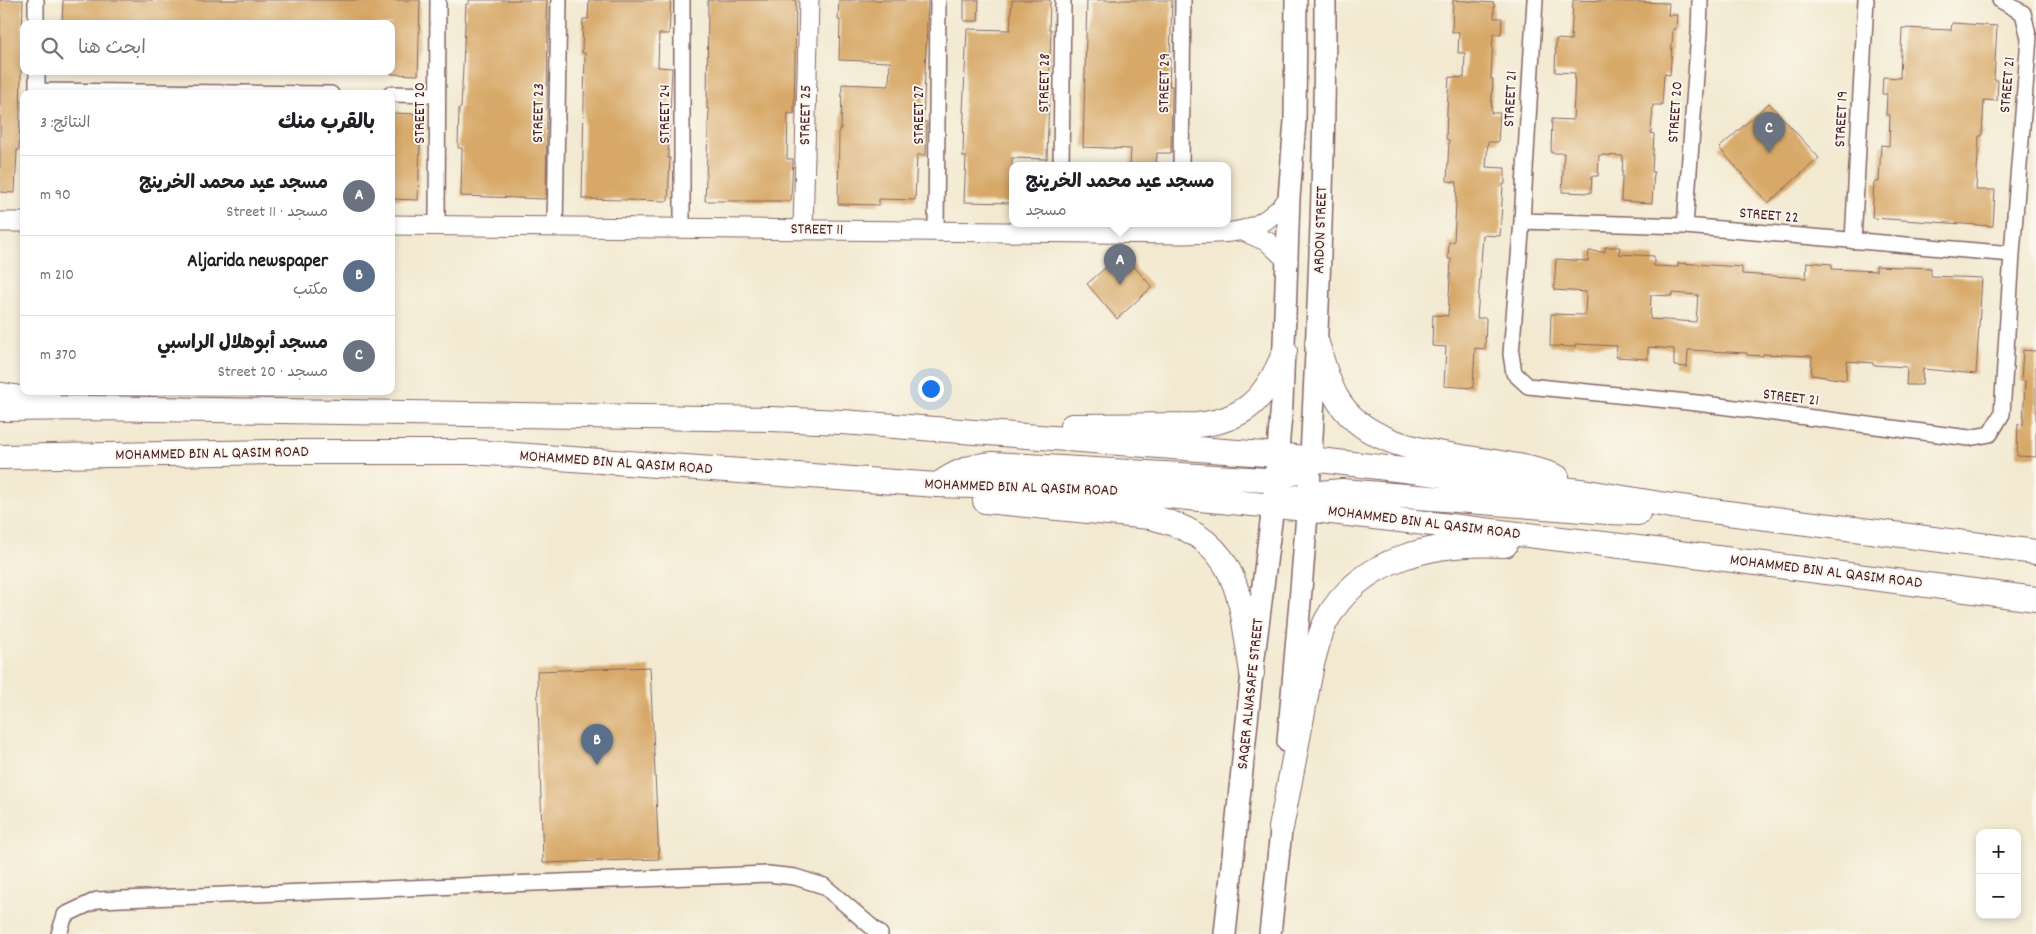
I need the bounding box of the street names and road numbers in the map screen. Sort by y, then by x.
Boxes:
street label: STREET 28 [1033,53,1057,113]
street label: STREET 29 [1153,53,1177,113]
street label: STREET 21 [1994,56,2022,114]
street label: STREET 21 [1498,70,1524,128]
street label: STREET 20 [1662,80,1690,144]
street label: STREET 20 [409,82,432,144]
street label: STREET 23 [527,83,551,143]
street label: STREET 24 [654,84,677,144]
street label: STREET 25 [794,85,818,145]
street label: STREET 27 [908,86,931,144]
street label: STREET 19 [1829,90,1855,148]
street label: ARDON STREET [1308,185,1334,274]
street label: STREET 22 [1738,202,1800,230]
street label: STREET 11 [790,218,844,242]
street label: STREET 21 [1762,383,1820,413]
street label: MOHAMMED BIN AL QASIM ROAD [115,441,309,467]
street label: MOHAMMED BIN AL QASIM ROAD [519,445,713,481]
street label: MOHAMMED BIN AL QASIM ROAD [924,473,1118,503]
street label: MOHAMMED BIN AL QASIM ROAD [1327,500,1521,546]
street label: MOHAMMED BIN AL QASIM ROAD [1729,549,1923,595]
street label: SAQER ALNASAFE STREET [1232,617,1270,771]

